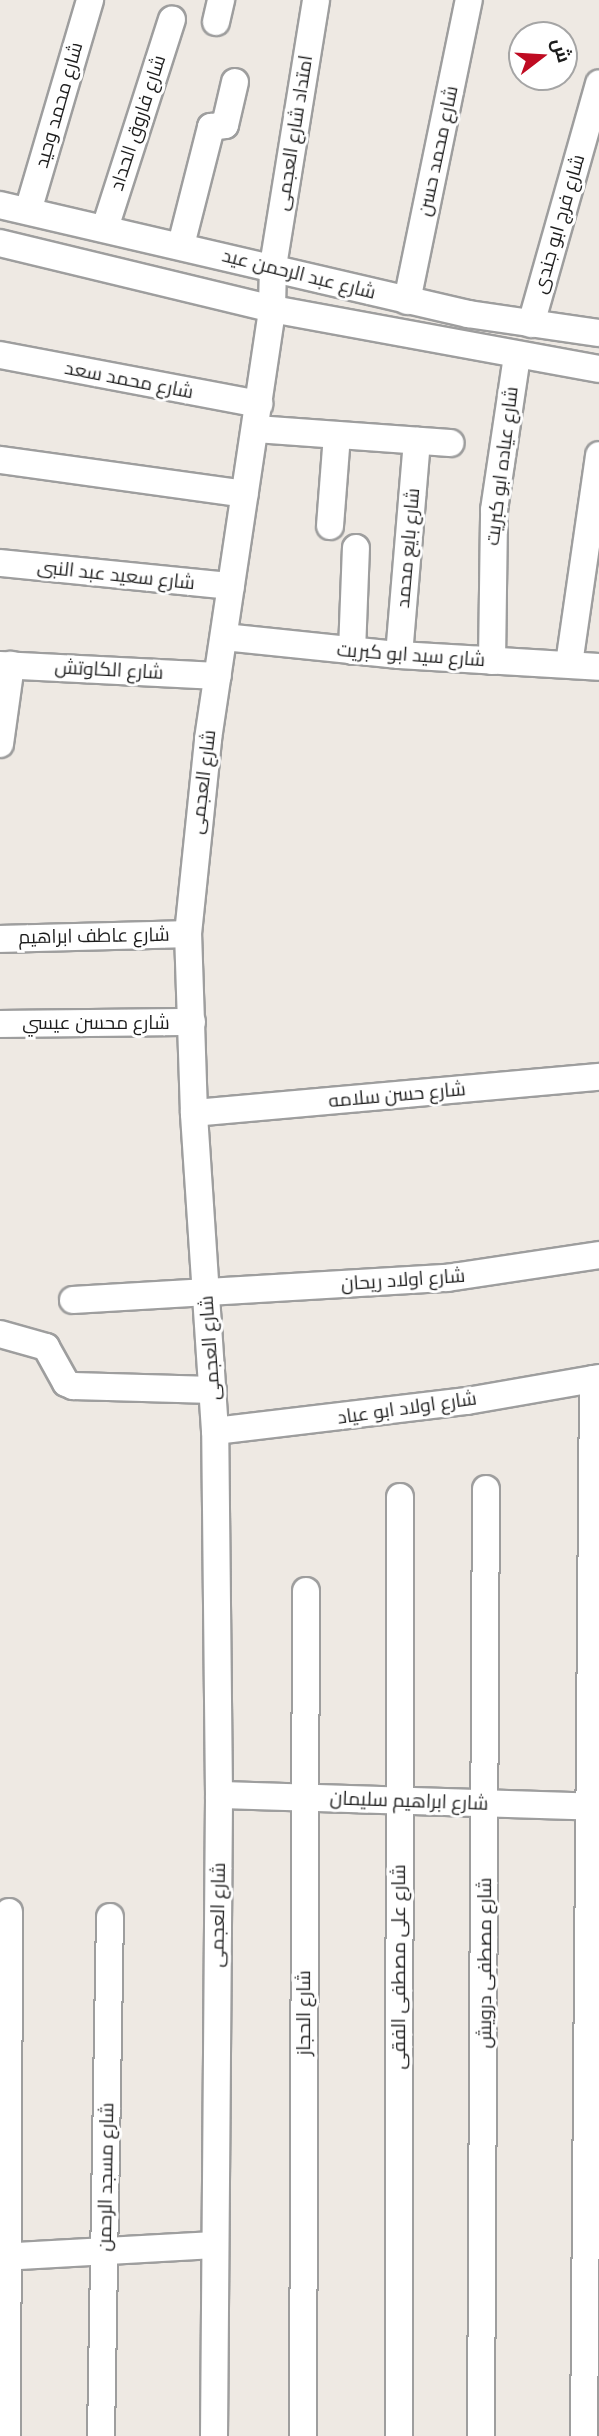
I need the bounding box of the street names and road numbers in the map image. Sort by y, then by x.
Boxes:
street label: شارع محمد وحيد [30,40,88,170]
street label: شارع فاروق الحداد [105,52,171,194]
street label: امتداد شارع العجمى [270,54,318,212]
street label: شارع محمد حسن [413,84,463,218]
street label: شارع فرج ابو جندى [528,152,590,296]
street label: شارع عبد الرحمن عيد [220,244,378,304]
street label: شارع محمد سعد [63,356,195,404]
street label: شارع عياده ابو كبريت [481,385,523,547]
street label: شارع بايع محمد [391,487,425,609]
street label: شارع سعيد عبد النبى [36,555,196,595]
street label: شارع سيد ابو كبريت [336,638,486,672]
street label: شارع الكاوتش [54,656,164,684]
street label: شارع العجمى [185,729,221,835]
street label: شارع عاطف ابراهيم [18,923,170,949]
street label: شارع محسن عيسي [22,1012,170,1034]
street label: شارع حسن سلامه [327,1078,467,1112]
street label: شارع اولاد ريحان [340,1264,466,1296]
street label: شارع العجمى [195,1295,225,1401]
street label: شارع اولاد ابو عياد [336,1387,478,1429]
street label: شارع ابراهيم سليمان [329,1787,489,1815]
street label: شارع العجمى [206,1862,230,1968]
street label: شارع على مصطفى الفقى [388,1864,410,2070]
street label: شارع مصطفى درويش [474,1877,496,2049]
street label: شارع الحجاز [293,1970,315,2056]
street label: شارع مسجد الرحمن [93,2102,119,2252]

